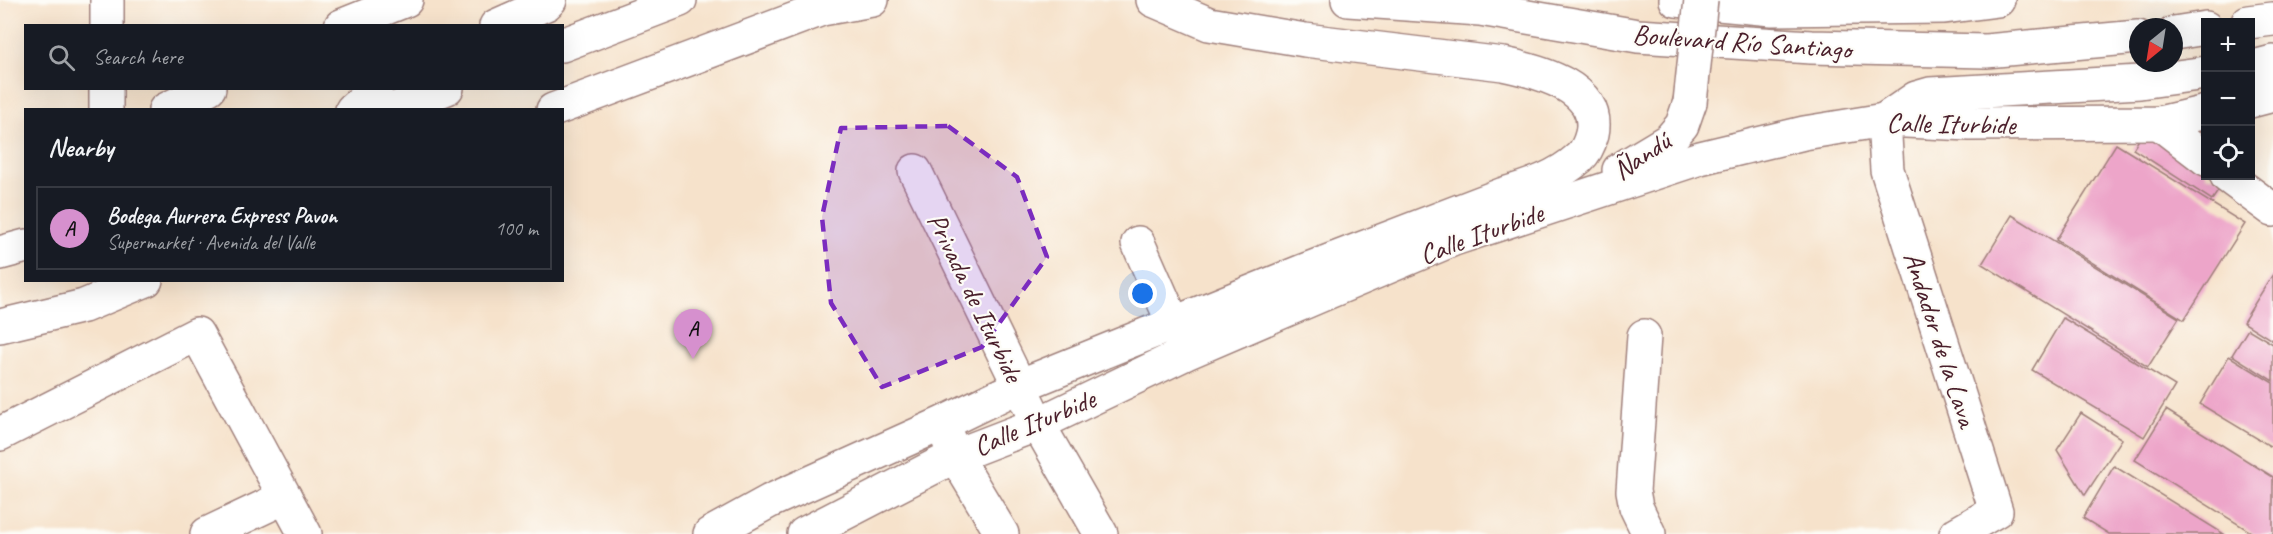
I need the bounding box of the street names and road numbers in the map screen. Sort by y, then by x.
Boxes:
street label: Boulevard Río Santiago [1632,16,1855,67]
street label: Calle Iturbide [1886,105,2018,142]
street label: Ñandú [1606,122,1679,187]
street label: Calle Iturbide [1414,194,1550,272]
street label: Privada de Iturbide [920,207,1032,389]
street label: Andador de la Lava [1896,247,1986,433]
street label: Calle Iturbide [968,380,1102,464]

